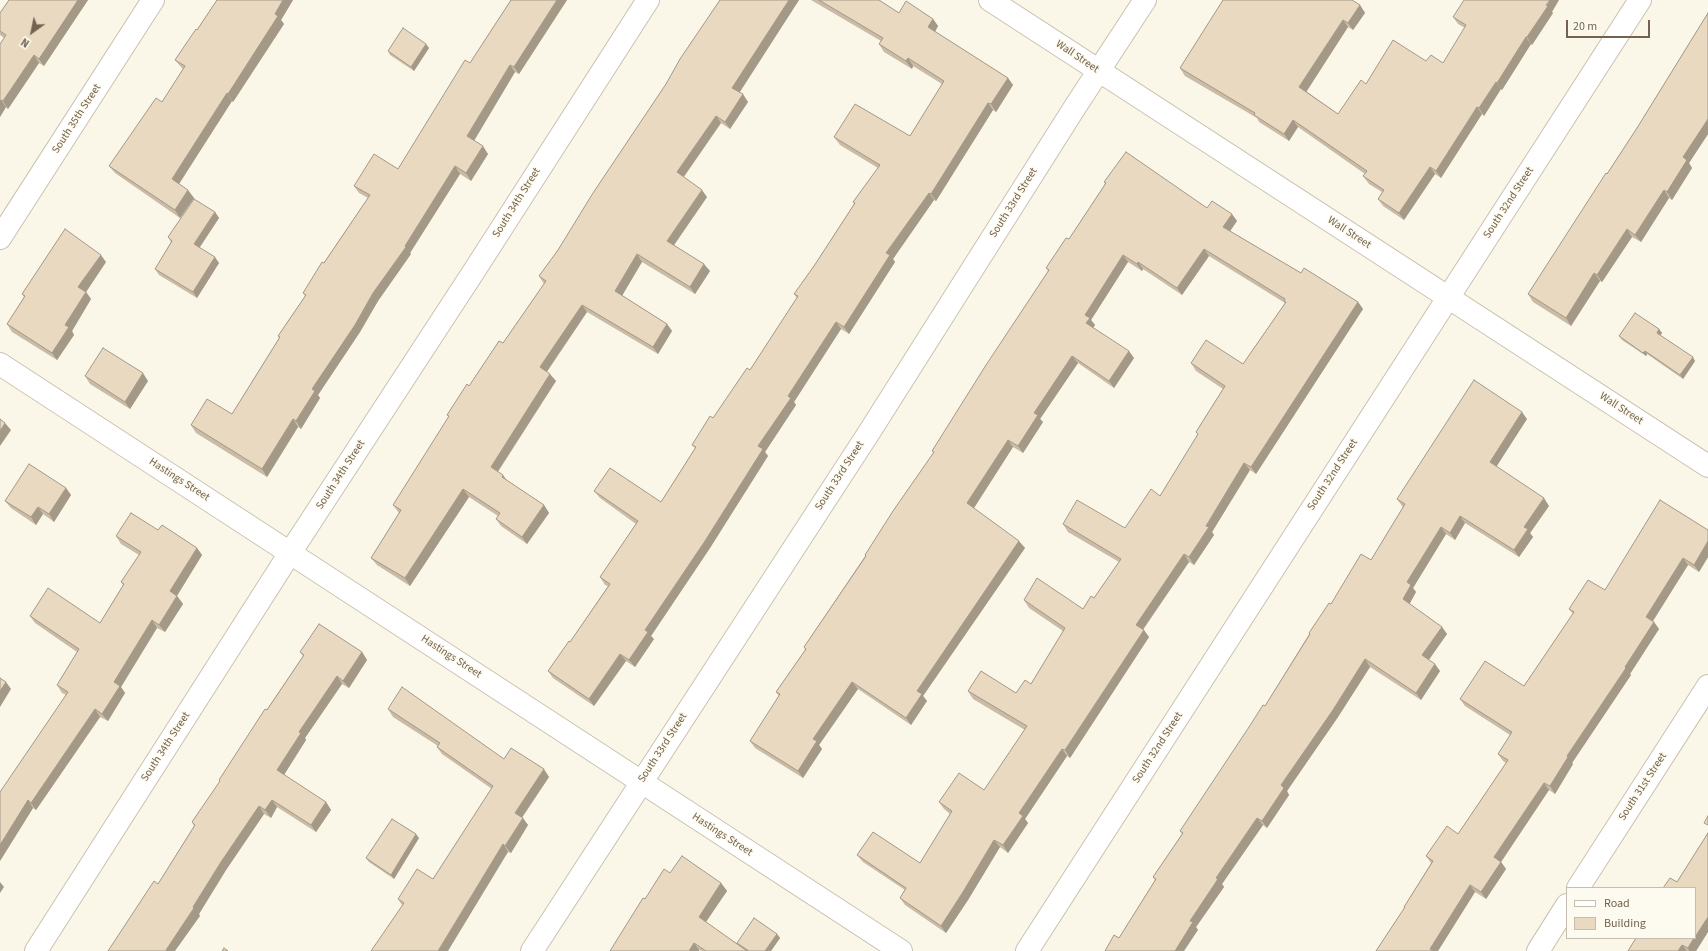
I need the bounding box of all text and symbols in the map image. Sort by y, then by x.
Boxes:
north arrow [12,12,52,52]
scale bar [1568,12,1652,38]
text: 20 m [1573,18,1597,35]
text: N [18,34,32,51]
street label: Wall Street [1053,38,1101,76]
street label: South 35th Street [50,82,104,156]
street label: South 33rd Street [987,165,1041,241]
street label: South 32nd Street [1481,165,1537,241]
street label: South 34th Street [490,166,544,240]
street label: Wall Street [1325,214,1373,252]
street label: Wall Street [1597,390,1645,428]
street label: South 32nd Street [1305,437,1361,513]
street label: South 34th Street [314,438,368,512]
street label: South 33rd Street [813,439,867,513]
street label: Hastings Street [146,456,212,504]
street label: Hastings Street [418,633,484,681]
street label: South 34th Street [139,710,193,784]
street label: South 32nd Street [1130,710,1186,786]
street label: South 33rd Street [636,711,690,785]
street label: South 31st Street [1616,750,1670,824]
street label: Hastings Street [689,811,755,859]
legend [1566,887,1696,939]
text: Road [1604,895,1630,912]
text: Building [1604,915,1646,932]

